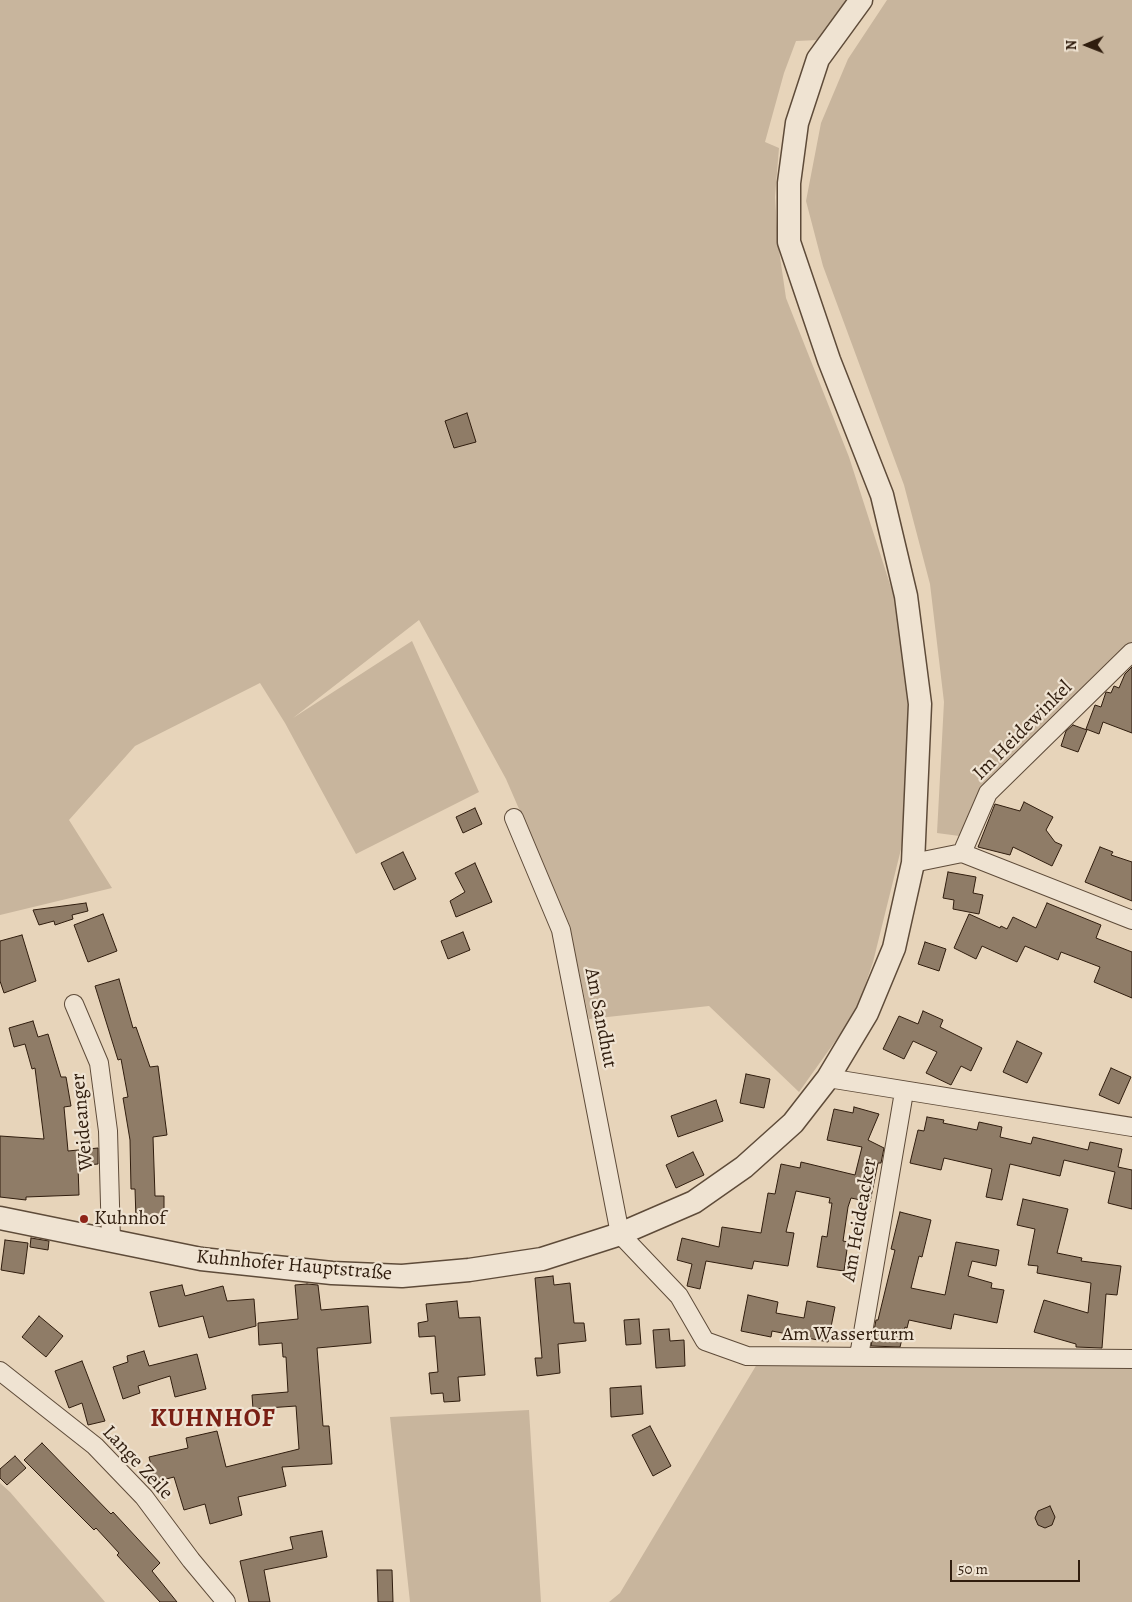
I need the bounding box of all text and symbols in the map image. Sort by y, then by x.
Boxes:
north arrow [1062,20,1112,70]
text: N [1062,40,1081,51]
street label: Im Heidewinkel [968,676,1078,786]
street label: Am Sandhut [579,966,621,1070]
street label: Weideanger [67,1072,99,1172]
street label: Am Heideacker [837,1156,883,1284]
place label: Kuhnhof [94,1207,166,1231]
marker: Kuhnhof [78,1213,90,1225]
street label: Kuhnhofer Hauptstraße [195,1245,393,1287]
street label: Am Wasserturm [782,1323,914,1347]
district label: KUHNHOF [149,1405,277,1435]
street label: Lange Zeile [97,1421,177,1505]
scale bar [952,1550,1082,1582]
text: 50 m [958,1559,988,1579]

